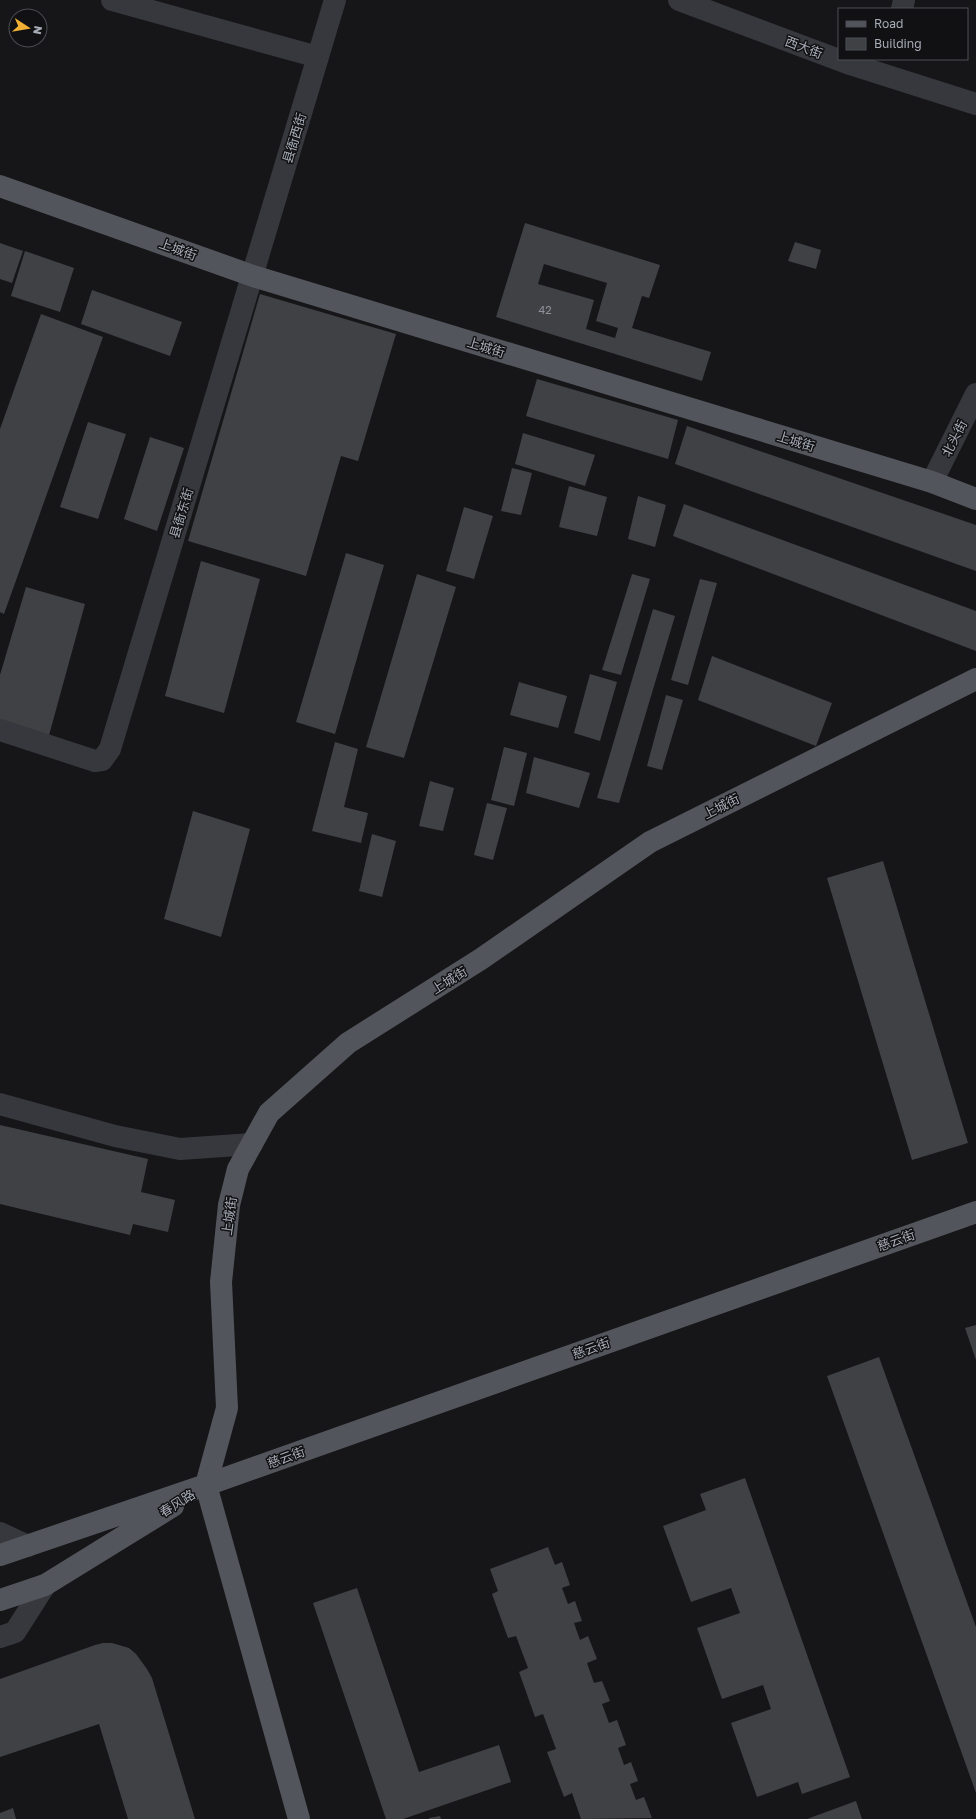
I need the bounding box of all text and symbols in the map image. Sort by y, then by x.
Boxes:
north arrow [8,8,48,48]
legend [838,8,968,60]
text: Road [874,16,903,31]
text: N [31,25,45,36]
street label: 西大街 [783,33,825,61]
text: Building [874,36,922,51]
street label: 县衙西街 [279,111,309,165]
street label: 上城街 [157,235,199,263]
house number: 42 [538,303,552,316]
street label: 上城街 [465,334,507,360]
street label: 北头街 [938,417,970,459]
street label: 上城街 [775,428,817,454]
street label: 县衙东街 [166,486,196,540]
street label: 上城街 [700,790,742,822]
street label: 上城街 [428,963,470,997]
street label: 上城街 [218,1196,240,1236]
street label: 慈云街 [875,1226,917,1254]
street label: 慈云街 [570,1334,612,1362]
street label: 慈云街 [265,1443,307,1471]
street label: 春风路 [156,1486,198,1520]

